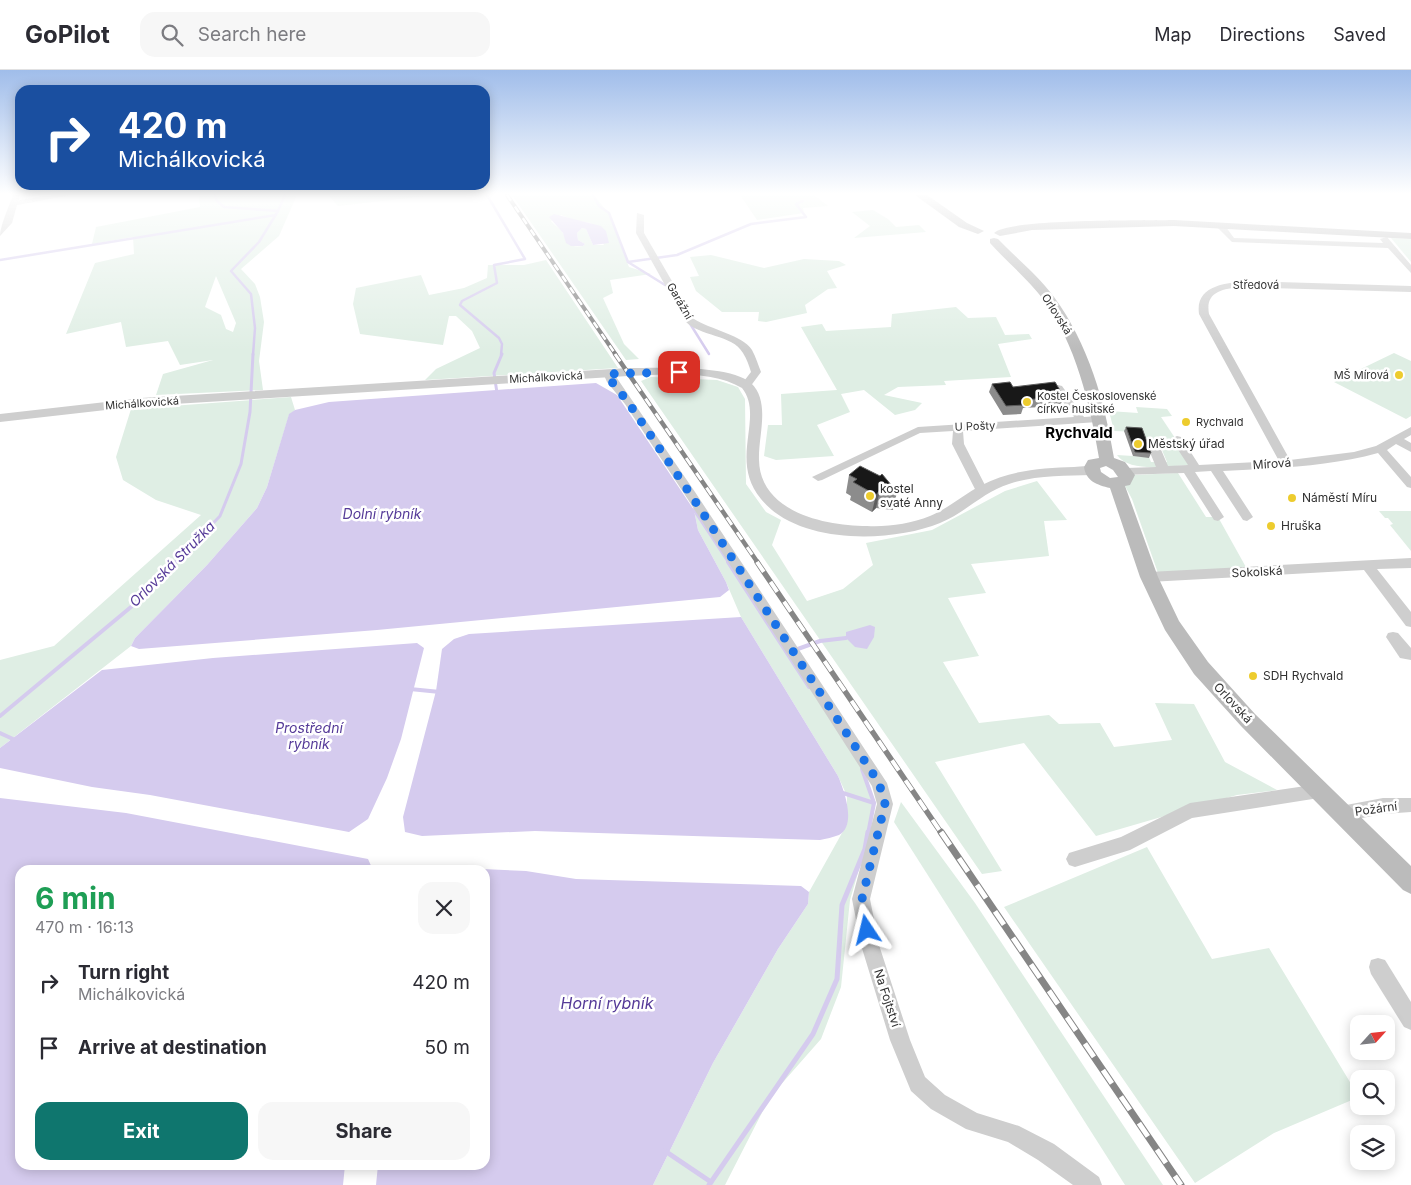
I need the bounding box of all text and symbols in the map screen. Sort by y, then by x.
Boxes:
search box [140,12,490,57]
text: GoPilot [25,20,110,49]
icon: search [158,21,186,49]
text: Search here [198,23,306,46]
text: Map [1154,24,1192,45]
text: Directions [1220,24,1305,45]
text: Saved [1333,24,1386,45]
text: 420 m [118,104,228,146]
icon: right [35,105,100,170]
text: Michálkovická [118,146,266,172]
street label: Středová [1233,278,1279,292]
street label: Garážní [664,280,696,322]
street label: Orlovská [1039,291,1075,337]
pin [658,351,700,393]
icon: arrive [665,358,693,386]
street label: Michálkovická [509,368,583,386]
place label: MŠ Mírová [1334,368,1389,382]
marker: MŠ Mírová [1393,369,1405,381]
place label: Kostel Československé církve husitské [1037,389,1156,416]
street label: Michálkovická [105,393,179,413]
marker: Kostel Československé církve husitské [1021,396,1033,408]
place label: Rychvald [1196,415,1243,429]
marker: Rychvald [1180,416,1192,428]
street label: U Pošty [954,418,996,434]
district label: Rychvald [1045,423,1113,442]
place label: Městský úřad [1148,436,1225,451]
marker: Městský úřad [1132,438,1144,450]
street label: Mírová [1252,455,1292,472]
place label: kostel svaté Anny [880,481,943,510]
marker: kostel svaté Anny [864,490,876,502]
place label: Náměstí Míru [1302,490,1377,505]
marker: Náměstí Míru [1286,492,1298,504]
water label: Dolní rybník [343,505,422,522]
water label: Orlovská Stružka [125,517,218,610]
place label: Hruška [1281,518,1321,533]
marker: Hruška [1265,520,1277,532]
street label: Sokolská [1231,563,1283,580]
place label: SDH Rychvald [1263,668,1343,683]
marker: SDH Rychvald [1247,670,1259,682]
street label: Orlovská [1211,679,1256,726]
water label: Prostřední rybník [275,719,344,752]
street label: Požární [1354,798,1398,819]
text: 6 min [35,880,116,916]
button: close [418,882,470,934]
position arrow [840,903,892,955]
text: 470 m · 16:13 [35,917,134,937]
text: Turn right [78,961,169,984]
street label: Na Fojtství [871,967,904,1029]
icon: right [35,969,63,997]
text: 420 m [412,971,470,994]
text: Michálkovická [78,984,185,1004]
water label: Horní rybník [561,993,654,1013]
north arrow [1350,1015,1395,1060]
map controls [1350,1015,1395,1170]
icon: arrive [35,1034,63,1062]
text: Arrive at destination [78,1036,267,1059]
text: 50 m [424,1036,470,1059]
button: search [1350,1070,1395,1115]
button: Exit [35,1102,248,1160]
button: Share [258,1102,470,1160]
button: layers [1350,1125,1395,1170]

